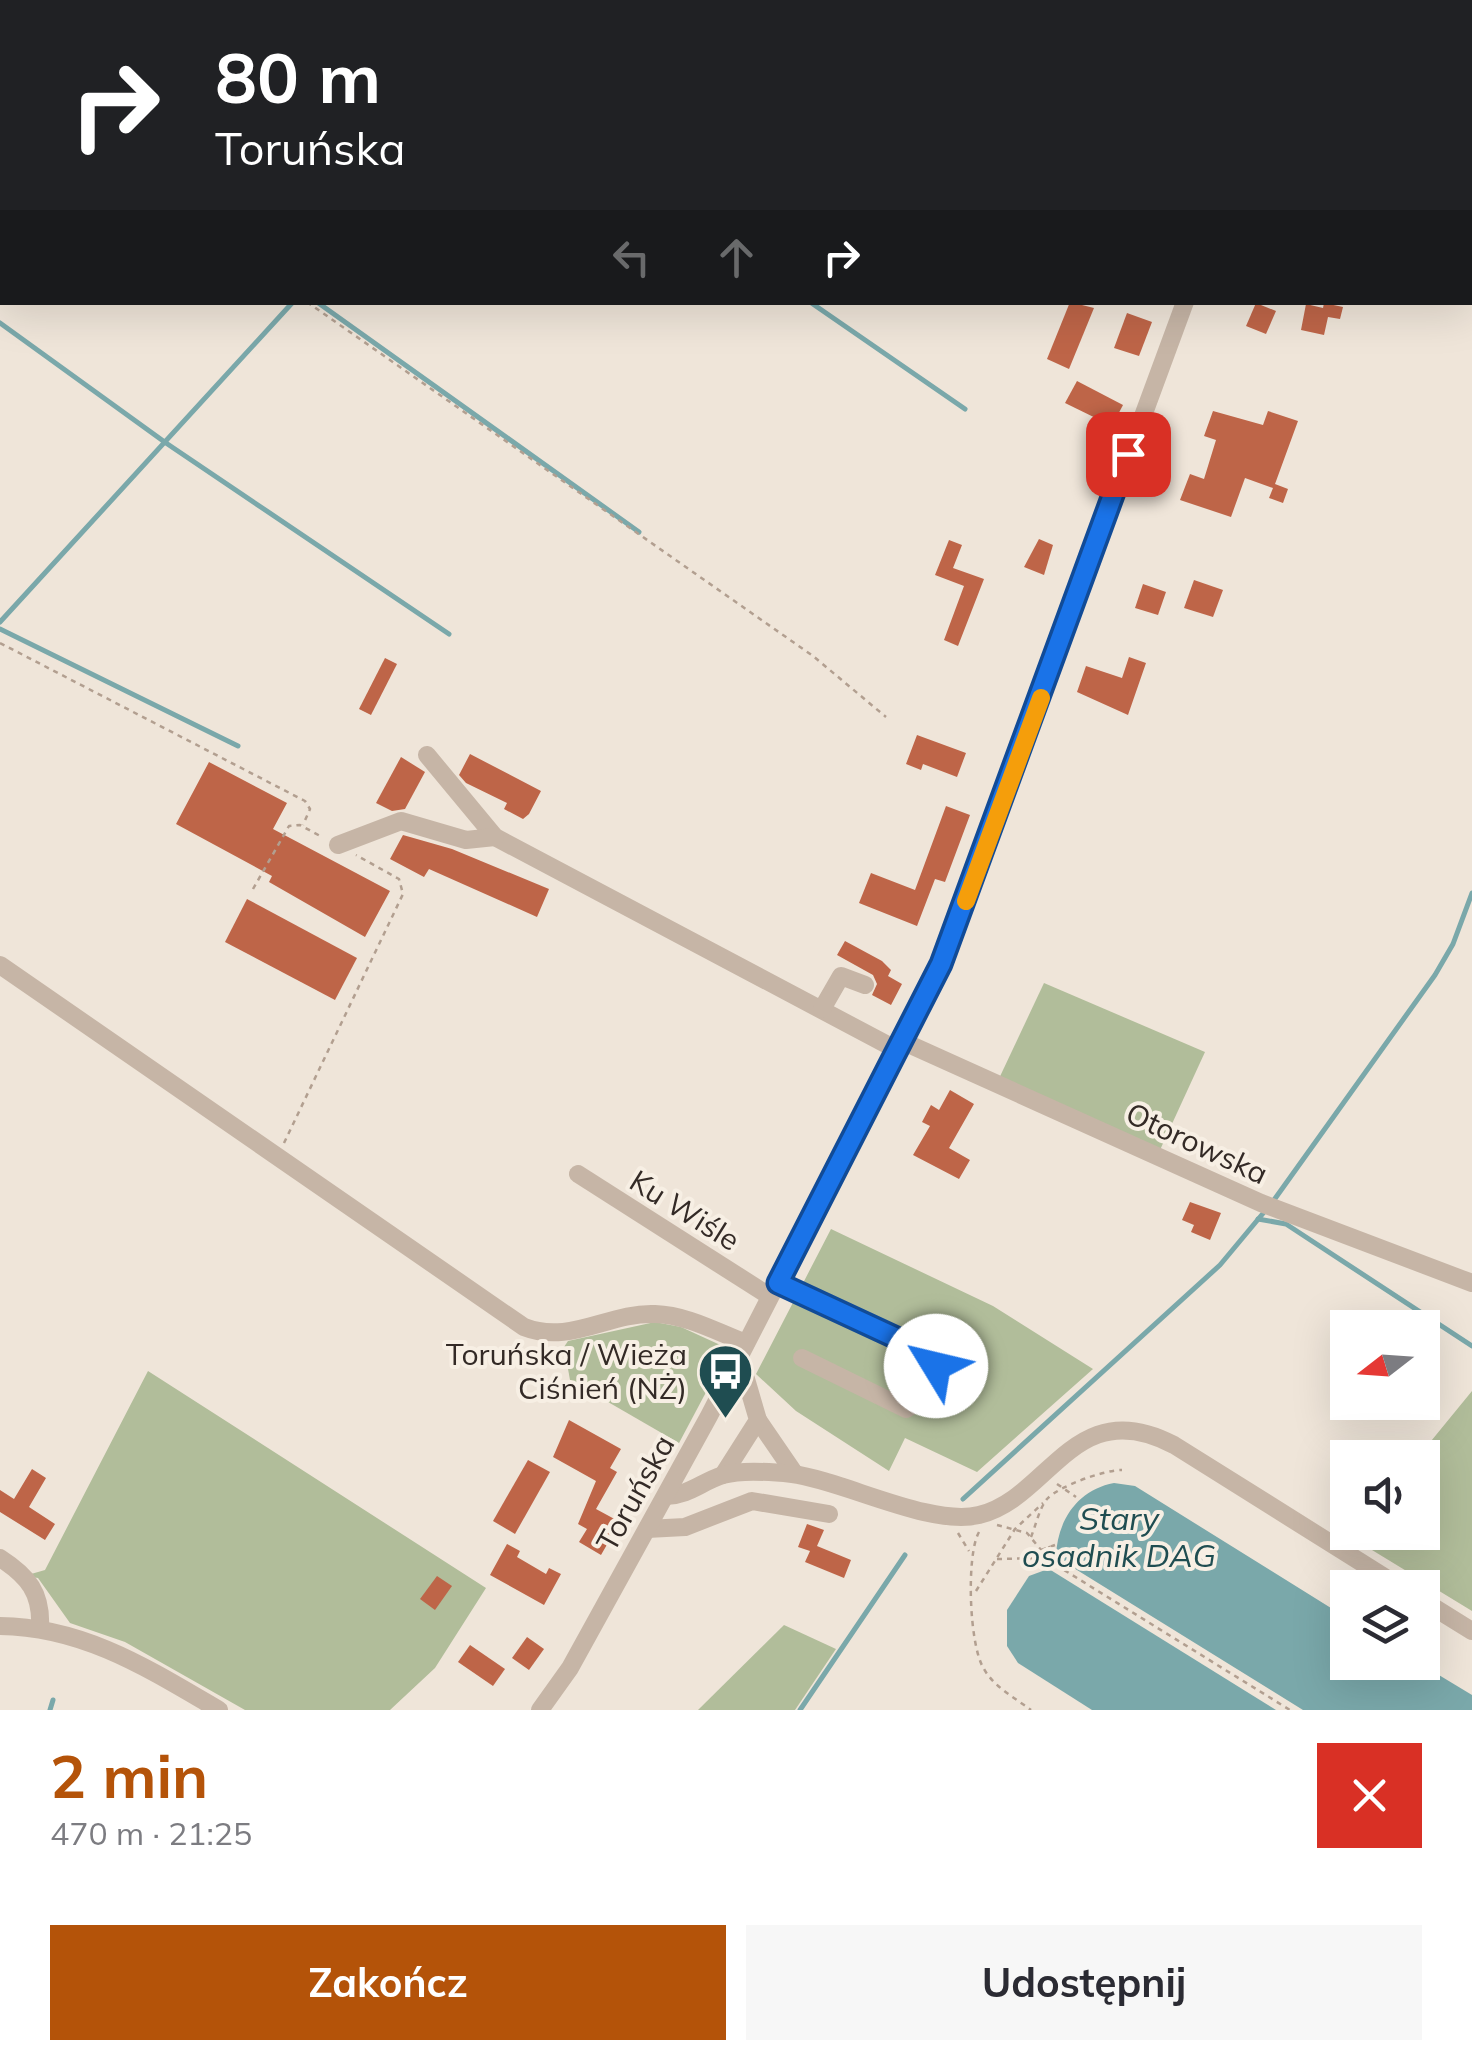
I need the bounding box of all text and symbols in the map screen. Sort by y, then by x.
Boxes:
text: 80 m [215,33,381,121]
icon: right [50,40,180,170]
text: Toruńska [215,120,405,176]
icon: left [604,230,659,285]
icon: ahead [709,230,764,285]
icon: right [814,230,869,285]
pin [1086,412,1171,497]
icon: arrive [1101,427,1156,482]
street label: Otorowska [1120,1094,1274,1192]
street label: Ku Wiśle [623,1161,747,1259]
north arrow [1330,1310,1440,1420]
map controls [1330,1310,1440,1680]
position arrow [884,1314,988,1418]
place label: Toruńska / Wieża Ciśnień (NŻ) [446,1335,687,1407]
bus stop icon: Toruńska / Wieża Ciśnień (NŻ) [696,1341,756,1420]
street label: Toruńska [588,1428,682,1558]
button: sound [1330,1440,1440,1550]
water label: Stary osadnik DAG [1022,1498,1216,1575]
button: layers [1330,1570,1440,1680]
text: 2 min [50,1738,208,1813]
button: close [1317,1743,1422,1848]
text: 470 m · 21:25 [50,1813,252,1853]
button: Zakończ [50,1925,726,2040]
button: Udostępnij [746,1925,1422,2040]

